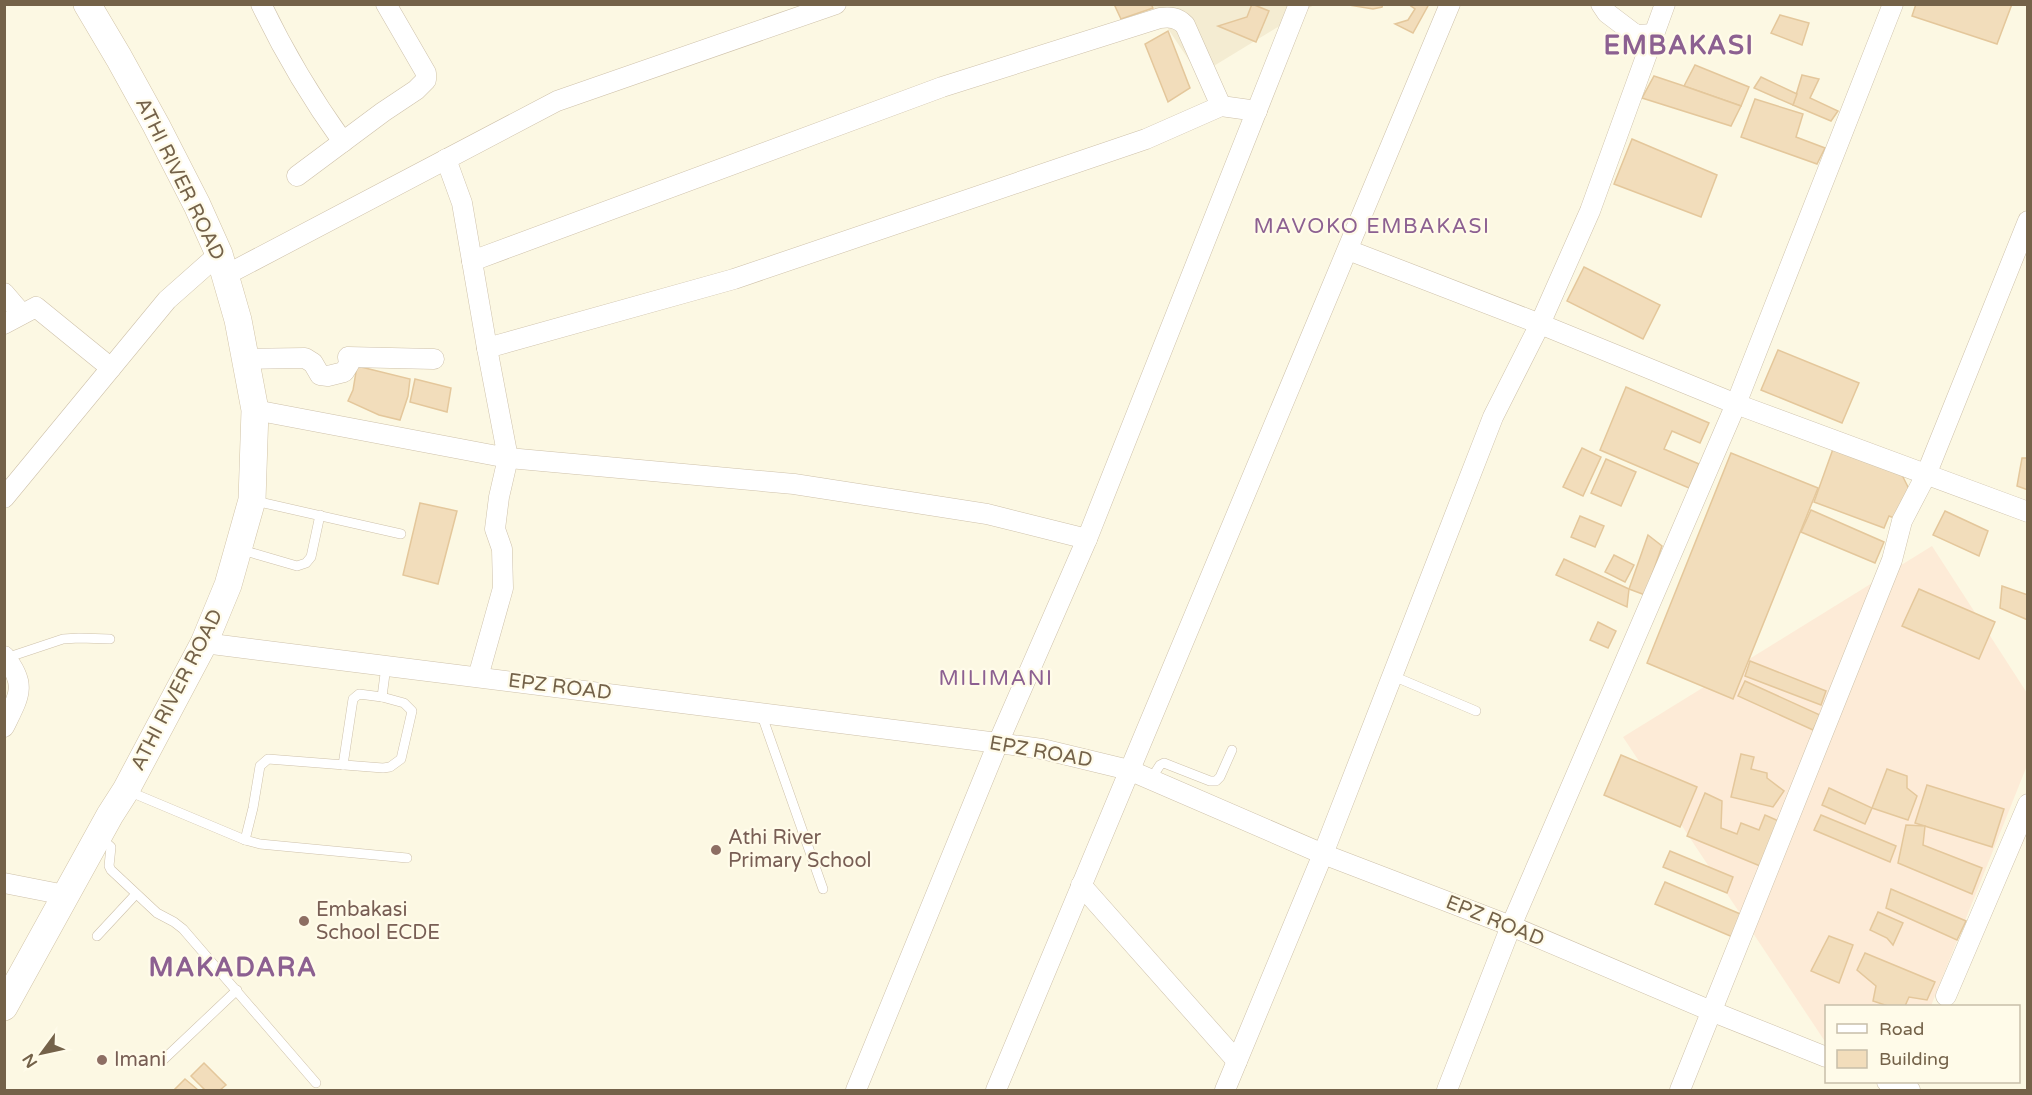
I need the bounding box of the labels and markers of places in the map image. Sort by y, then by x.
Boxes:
place label: Athi River Primary School [728,826,872,873]
marker: Athi River Primary School [709,843,723,857]
place label: Embakasi School ECDE [316,898,440,945]
marker: Embakasi School ECDE [297,914,311,928]
place label: Imani [114,1048,166,1072]
marker: Imani [95,1053,109,1067]

